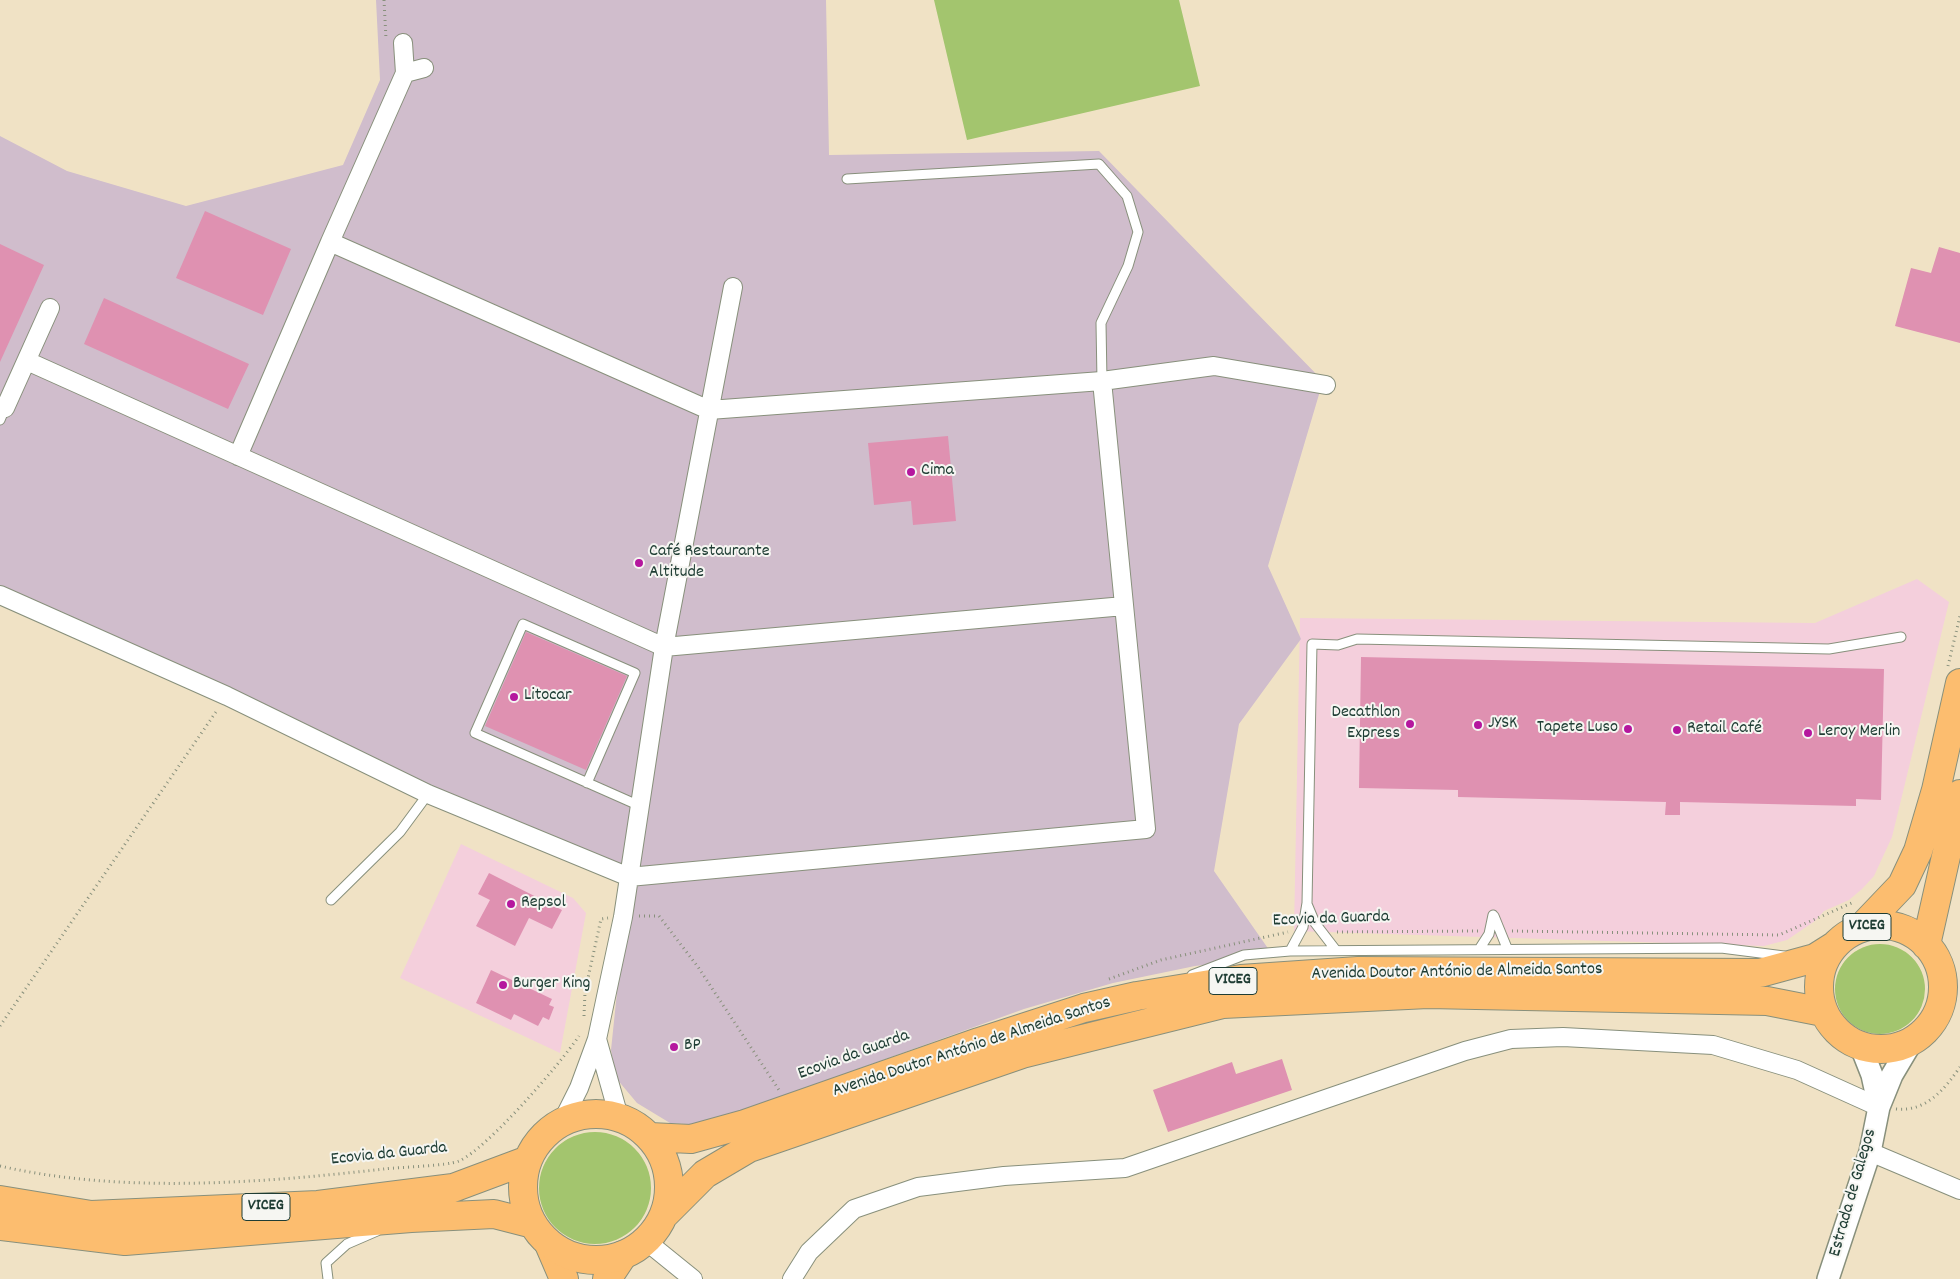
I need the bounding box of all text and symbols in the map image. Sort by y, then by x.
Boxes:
place label: Cima [921,461,954,483]
marker: Cima [905,466,917,478]
place label: Café Restaurante Altitude [649,542,770,584]
marker: Café Restaurante Altitude [633,557,645,569]
place label: Litocar [524,686,572,708]
marker: Litocar [508,691,520,703]
place label: Decathlon Express [1332,703,1400,746]
place label: JYSK [1488,714,1517,736]
marker: Decathlon Express [1404,718,1416,730]
place label: Tapete Luso [1537,718,1618,740]
marker: JYSK [1472,719,1484,731]
place label: Retail Café [1687,719,1762,741]
place label: Leroy Merlin [1818,722,1900,744]
marker: Tapete Luso [1622,723,1634,735]
marker: Retail Café [1671,724,1683,736]
marker: Leroy Merlin [1802,727,1814,739]
place label: Repsol [521,893,566,915]
marker: Repsol [505,898,517,910]
street label: Ecovia da Guarda [1272,907,1390,933]
road number: VICEG [1843,914,1891,940]
street label: Avenida Doutor António de Almeida Santos [1311,960,1603,986]
road number: VICEG [1209,968,1257,994]
place label: Burger King [513,974,590,996]
marker: Burger King [497,979,509,991]
street label: Avenida Doutor António de Almeida Santos [830,993,1114,1103]
street label: Ecovia da Guarda [796,1026,912,1086]
place label: BP [684,1036,701,1058]
marker: BP [668,1041,680,1053]
street label: Estrada de Galegos [1825,1126,1883,1260]
street label: Ecovia da Guarda [330,1138,448,1172]
road number: VICEG [242,1194,290,1220]

